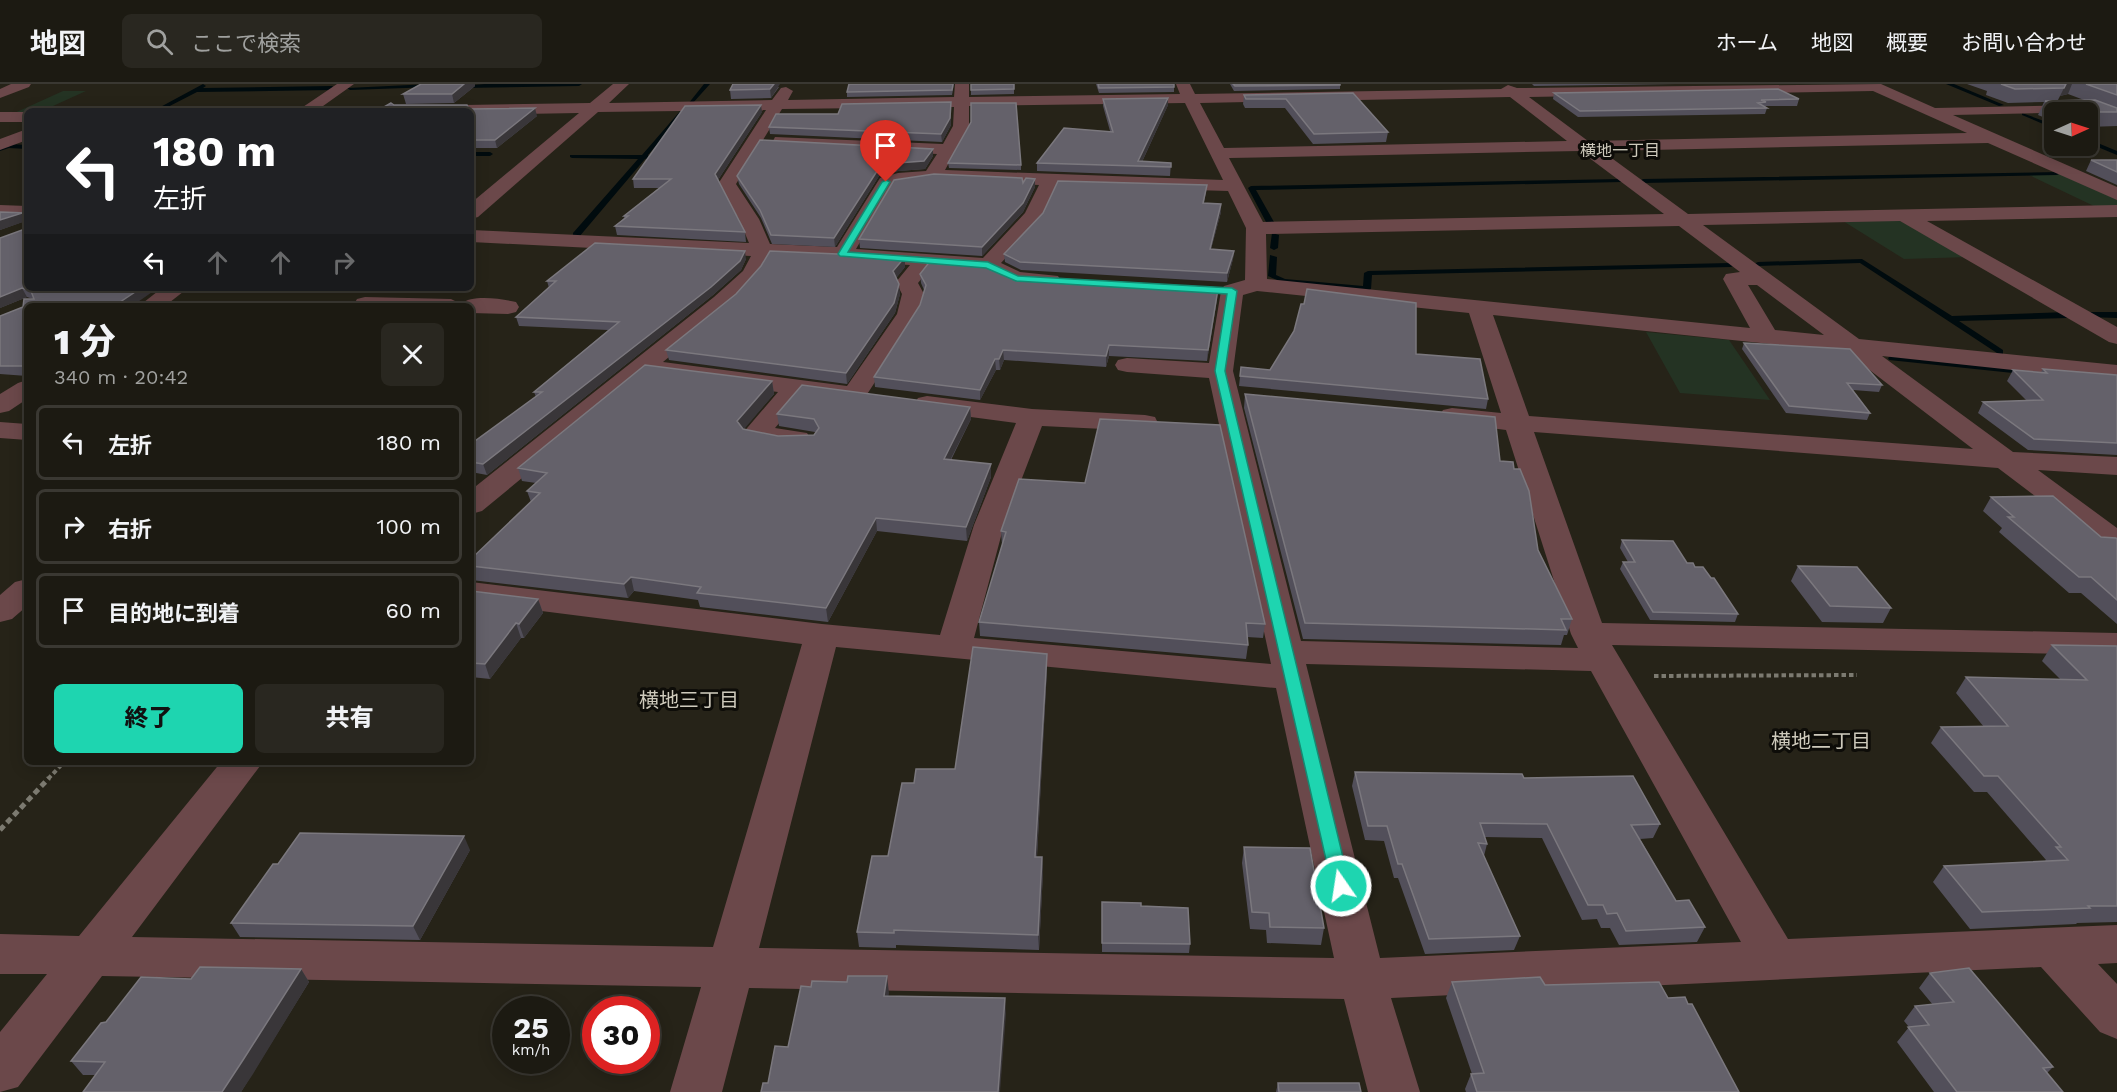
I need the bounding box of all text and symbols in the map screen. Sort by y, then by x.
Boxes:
search box [122,14,542,68]
icon: search [143,25,176,58]
text: 地図 [30,27,86,60]
text: ホーム [1716,30,1778,55]
text: 地図 [1811,30,1853,55]
text: 概要 [1886,30,1928,55]
text: お問い合わせ [1961,30,2087,55]
text: ここで検索 [191,31,301,56]
north arrow [2044,102,2098,156]
map controls [2044,102,2098,156]
pin [860,120,911,182]
text: 180 m [153,127,276,176]
icon: arrive [869,129,902,162]
icon: left [54,132,132,210]
district label: 横地一丁目 [1580,141,1660,160]
text: 左折 [153,183,207,215]
icon: left [138,246,171,279]
icon: ahead [201,246,234,279]
icon: ahead [264,246,297,279]
icon: right [327,246,360,279]
text: 1 分 [54,321,116,363]
button: close [381,323,444,386]
text: 340 m · 20:42 [54,365,188,389]
icon: left [57,426,90,459]
text: 180 m [377,430,441,455]
text: 左折 [108,433,152,458]
icon: right [57,510,90,543]
text: 100 m [377,514,441,539]
text: 右折 [108,517,152,542]
icon: arrive [57,594,90,627]
text: 60 m [385,598,441,623]
text: 目的地に到着 [108,601,240,626]
button: 終了 [54,684,243,753]
button: 共有 [255,684,444,753]
district label: 横地三丁目 [639,688,739,712]
district label: 横地二丁目 [1771,729,1871,753]
position arrow [1309,854,1373,918]
speed limit sign: 30 [582,996,660,1074]
text: 25 [513,1010,549,1045]
text: km/h [512,1041,550,1059]

